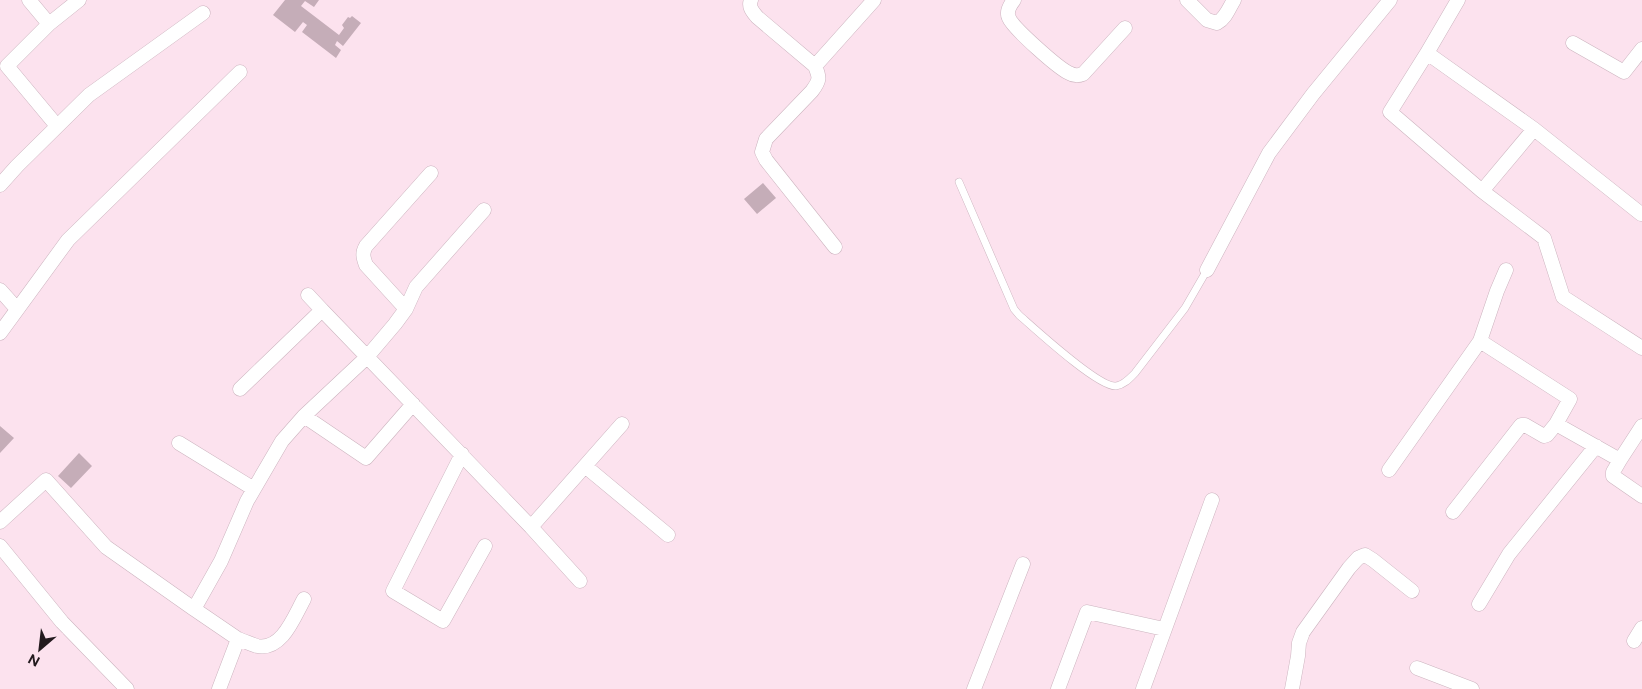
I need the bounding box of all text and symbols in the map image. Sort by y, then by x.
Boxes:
north arrow [15,624,65,674]
text: N [25,650,43,670]

